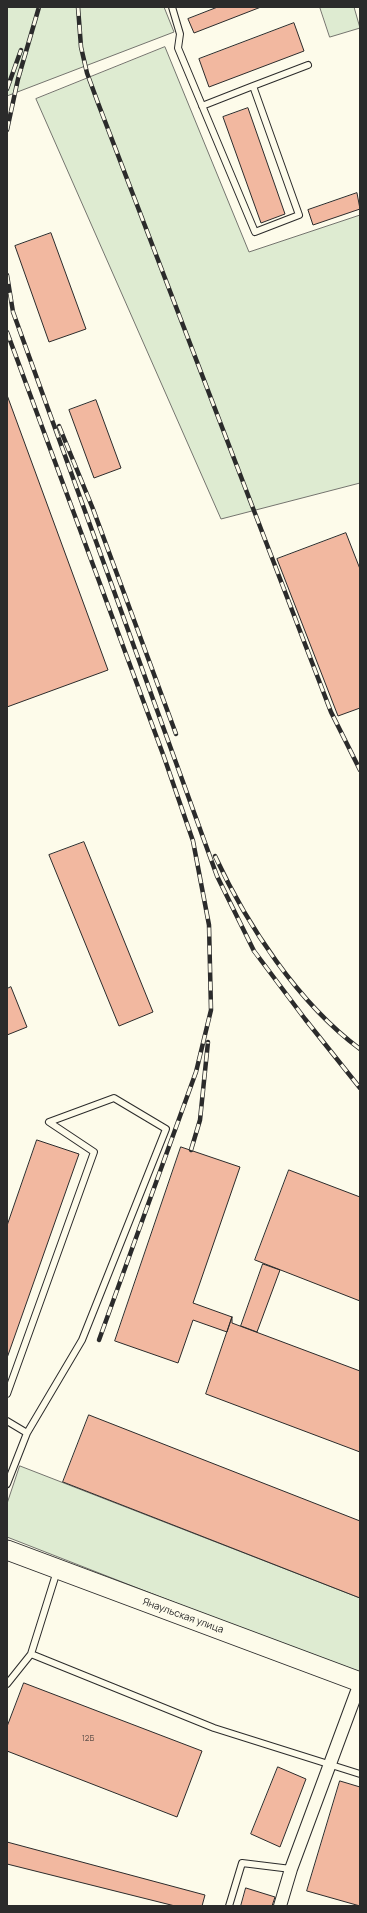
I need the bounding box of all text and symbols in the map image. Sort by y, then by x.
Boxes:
street label: Янаульская улица [141,1596,225,1636]
house number: 12Б [82,1734,94,1744]

